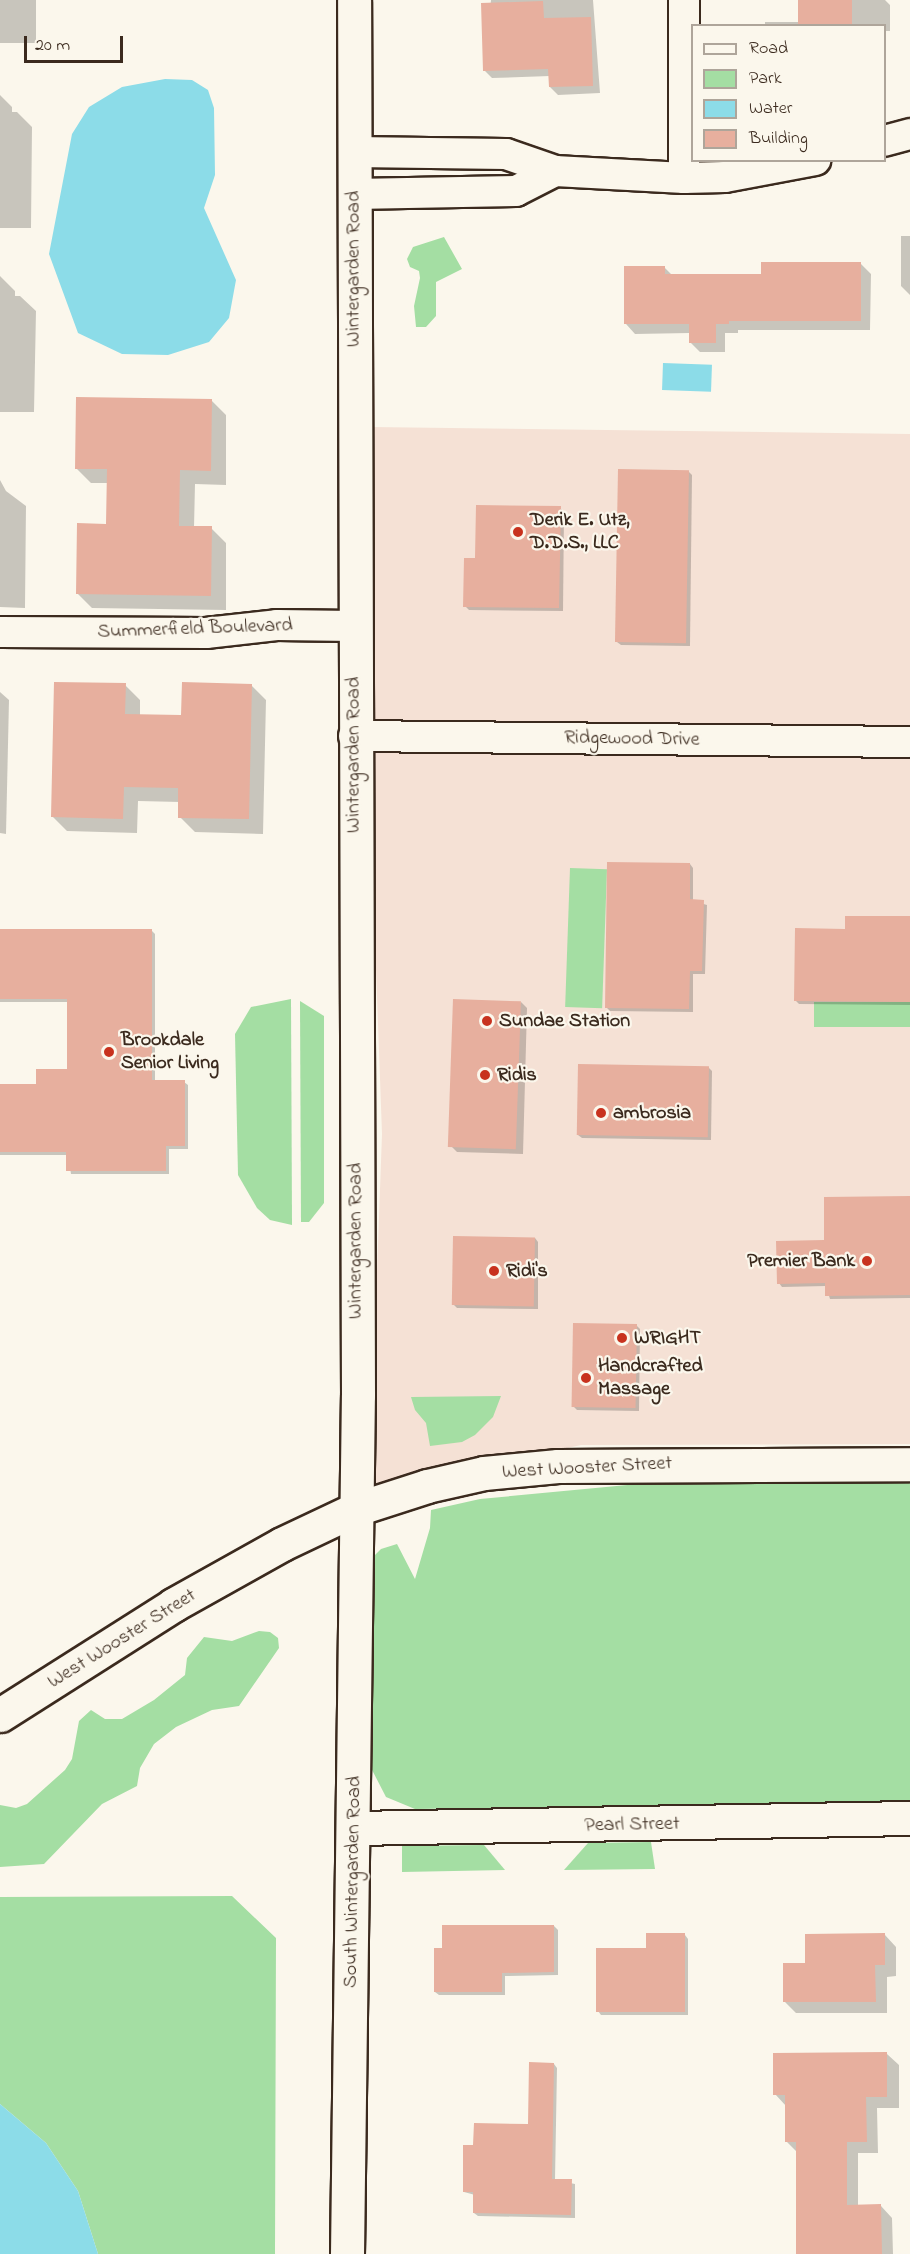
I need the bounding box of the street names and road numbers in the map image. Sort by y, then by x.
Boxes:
street label: Wintergarden Road [342,191,366,347]
street label: Summerfield Boulevard [97,614,293,644]
street label: Wintergarden Road [342,677,366,833]
street label: Ridgewood Drive [564,726,700,752]
street label: Wintergarden Road [344,1163,368,1319]
street label: West Wooster Street [501,1452,673,1484]
street label: West Wooster Street [44,1584,200,1694]
street label: South Wintergarden Road [339,1776,367,1988]
street label: Pearl Street [584,1812,680,1838]

